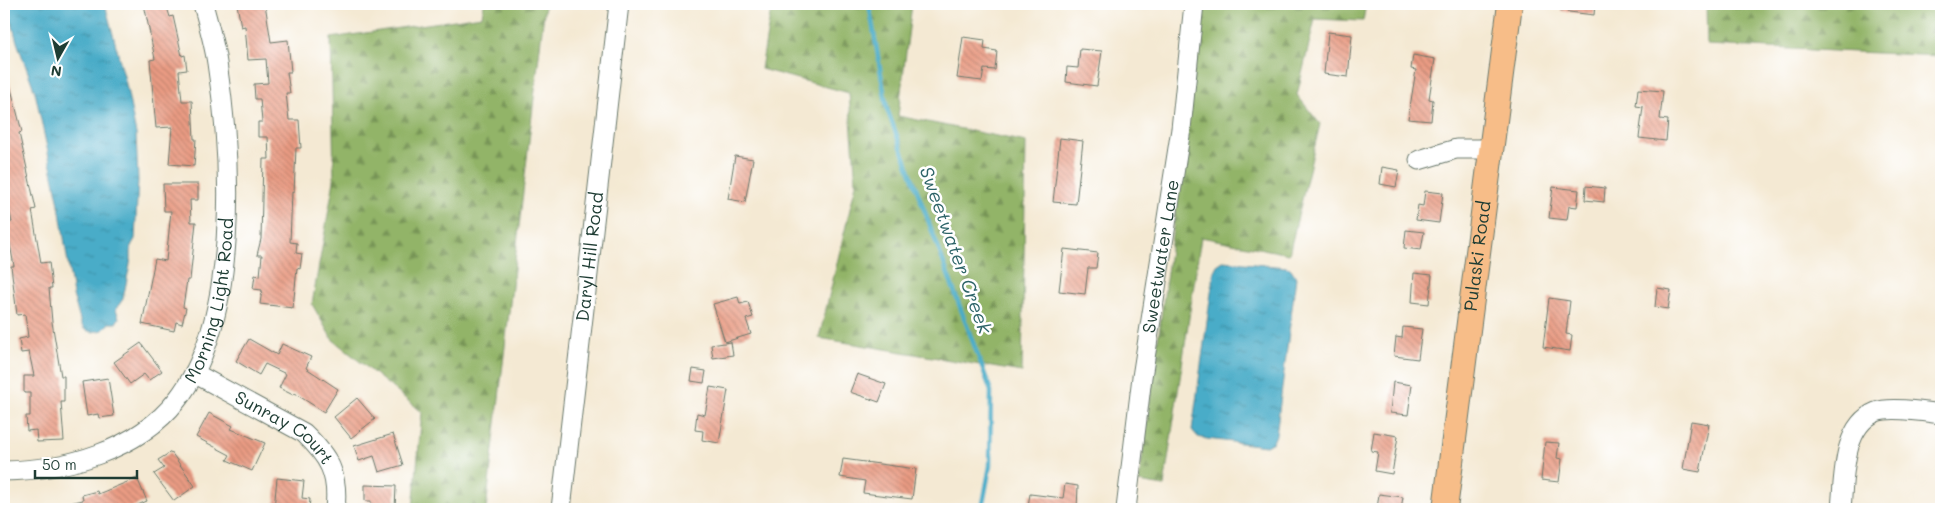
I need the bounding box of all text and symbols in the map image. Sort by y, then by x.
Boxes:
north arrow [32,32,82,82]
text: N [50,61,63,82]
water label: Sweetwater Creek [915,163,999,338]
street label: Sweetwater Lane [1136,178,1184,335]
street label: Daryl Hill Road [570,190,608,323]
street label: Pulaski Road [1458,199,1496,313]
street label: Morning Light Road [178,217,238,387]
street label: Sunray Court [231,385,340,468]
scale bar [35,448,138,480]
text: 50 m [42,454,77,474]

